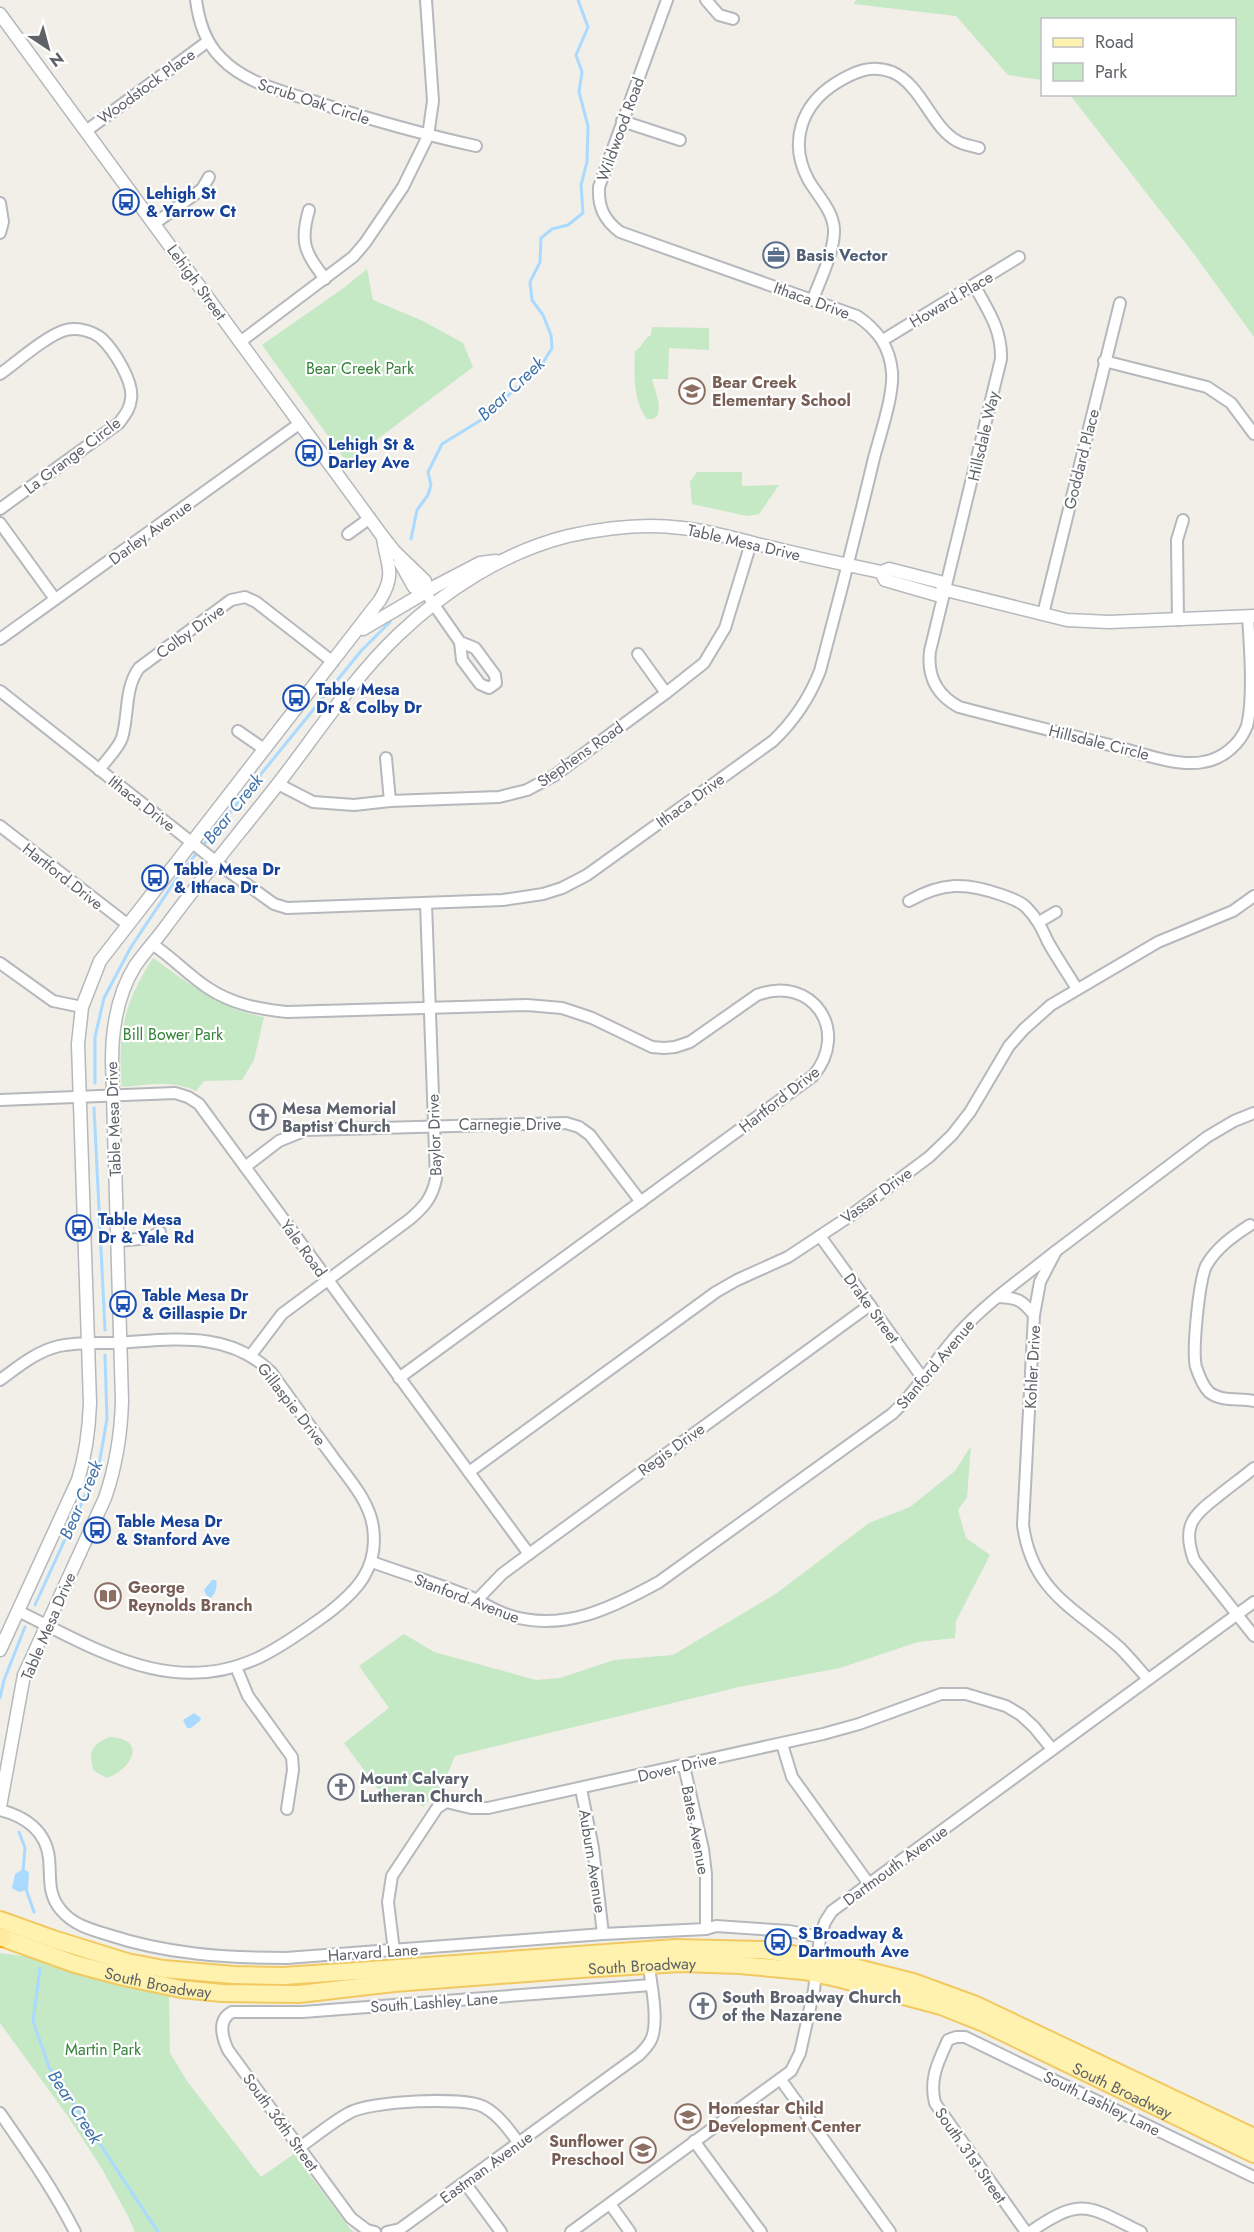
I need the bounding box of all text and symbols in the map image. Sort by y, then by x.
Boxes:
north arrow [18,18,78,78]
legend [1041,18,1236,96]
text: Road [1095,29,1134,55]
street label: Woodstock Place [93,43,200,130]
text: N [45,47,68,73]
text: Park [1095,59,1127,85]
street label: Scrub Oak Circle [255,73,373,130]
street label: Wildwood Road [591,74,650,184]
place label: Lehigh St & Yarrow Ct [146,182,237,223]
bus stop icon: Lehigh St & Yarrow Ct [111,187,141,217]
street label: Lehigh Street [161,240,232,325]
office icon: Basis Vector [761,240,791,270]
place label: Basis Vector [796,244,888,267]
street label: Howard Place [905,265,997,333]
street label: Ithaca Drive [771,276,853,325]
water label: Bear Creek [472,350,551,427]
park label: Bear Creek Park [306,357,415,380]
place label: Bear Creek Elementary School [712,371,851,412]
school or university icon: Bear Creek Elementary School [677,376,707,406]
street label: Hillsdale Way [962,388,1005,483]
street label: Goddard Place [1058,407,1105,512]
street label: La Grange Circle [19,411,125,499]
place label: Lehigh St & Darley Ave [328,433,415,474]
bus stop icon: Lehigh St & Darley Ave [294,438,324,468]
street label: Darley Avenue [104,494,196,570]
street label: Table Mesa Drive [685,518,803,567]
street label: Colby Drive [151,599,229,664]
place label: Table Mesa Dr & Colby Dr [316,678,422,719]
bus stop icon: Table Mesa Dr & Colby Dr [281,683,311,713]
street label: Stephens Road [532,716,628,793]
street label: Hillsdale Circle [1046,719,1152,766]
water label: Bear Creek [197,767,270,850]
street label: Ithaca Drive [651,768,729,833]
street label: Ithaca Drive [103,770,180,837]
street label: Hartford Drive [17,838,108,915]
place label: Table Mesa Dr & Ithaca Dr [174,858,281,899]
bus stop icon: Table Mesa Dr & Ithaca Dr [140,863,170,893]
park label: Bill Bower Park [123,1023,224,1046]
street label: Table Mesa Drive [100,1061,127,1177]
street label: Hartford Drive [734,1061,825,1138]
street label: Baylor Drive [422,1094,447,1176]
place label: Mesa Memorial Baptist Church [282,1097,396,1138]
church icon: Mesa Memorial Baptist Church [248,1102,278,1132]
street label: Carnegie Drive [459,1113,561,1136]
street label: Vassar Drive [836,1162,917,1229]
place label: Table Mesa Dr & Yale Rd [98,1208,194,1249]
bus stop icon: Table Mesa Dr & Yale Rd [64,1213,94,1243]
street label: Yale Road [275,1215,332,1282]
street label: Drake Street [838,1268,905,1348]
place label: Table Mesa Dr & Gillaspie Dr [142,1284,249,1325]
bus stop icon: Table Mesa Dr & Gillaspie Dr [108,1289,138,1319]
street label: Stanford Avenue [891,1314,980,1414]
street label: Kohler Drive [1019,1325,1046,1409]
street label: Gillaspie Drive [252,1358,331,1451]
street label: Regis Drive [633,1417,709,1481]
water label: Bear Creek [53,1455,110,1544]
place label: Table Mesa Dr & Stanford Ave [116,1510,230,1551]
bus stop icon: Table Mesa Dr & Stanford Ave [82,1515,112,1545]
street label: Stanford Avenue [411,1568,523,1629]
street label: Table Mesa Drive [15,1569,82,1684]
place label: George Reynolds Branch [128,1576,253,1617]
library icon: George Reynolds Branch [93,1581,123,1611]
street label: Dover Drive [635,1747,719,1788]
place label: Mount Calvary Lutheran Church [360,1767,483,1808]
church icon: Mount Calvary Lutheran Church [326,1772,356,1802]
street label: Bates Avenue [676,1784,715,1876]
street label: Auburn Avenue [573,1808,612,1915]
street label: Dartmouth Avenue [838,1820,952,1911]
place label: S Broadway & Dartmouth Ave [798,1922,909,1963]
bus stop icon: S Broadway & Dartmouth Ave [763,1927,793,1957]
street label: Harvard Lane [327,1938,419,1967]
street label: South Broadway [587,1952,697,1981]
street label: South Broadway [102,1961,213,2004]
place label: South Broadway Church of the Nazarene [722,1986,901,2027]
street label: South Lashley Lane [370,1987,499,2018]
church icon: South Broadway Church of the Nazarene [688,1991,718,2021]
park label: Martin Park [65,2038,142,2061]
street label: South Broadway [1068,2057,1177,2125]
water label: Bear Creek [41,2065,109,2150]
street label: South Lashley Lane [1039,2065,1164,2142]
street label: South 36th Street [237,2069,324,2176]
place label: Homestar Child Development Center [708,2097,862,2138]
school or university icon: Homestar Child Development Center [673,2102,703,2132]
street label: South 31st Street [929,2103,1012,2208]
street label: Eastman Avenue [435,2126,538,2209]
place label: Sunflower Preschool [549,2130,624,2171]
school or university icon: Sunflower Preschool [628,2135,658,2165]

